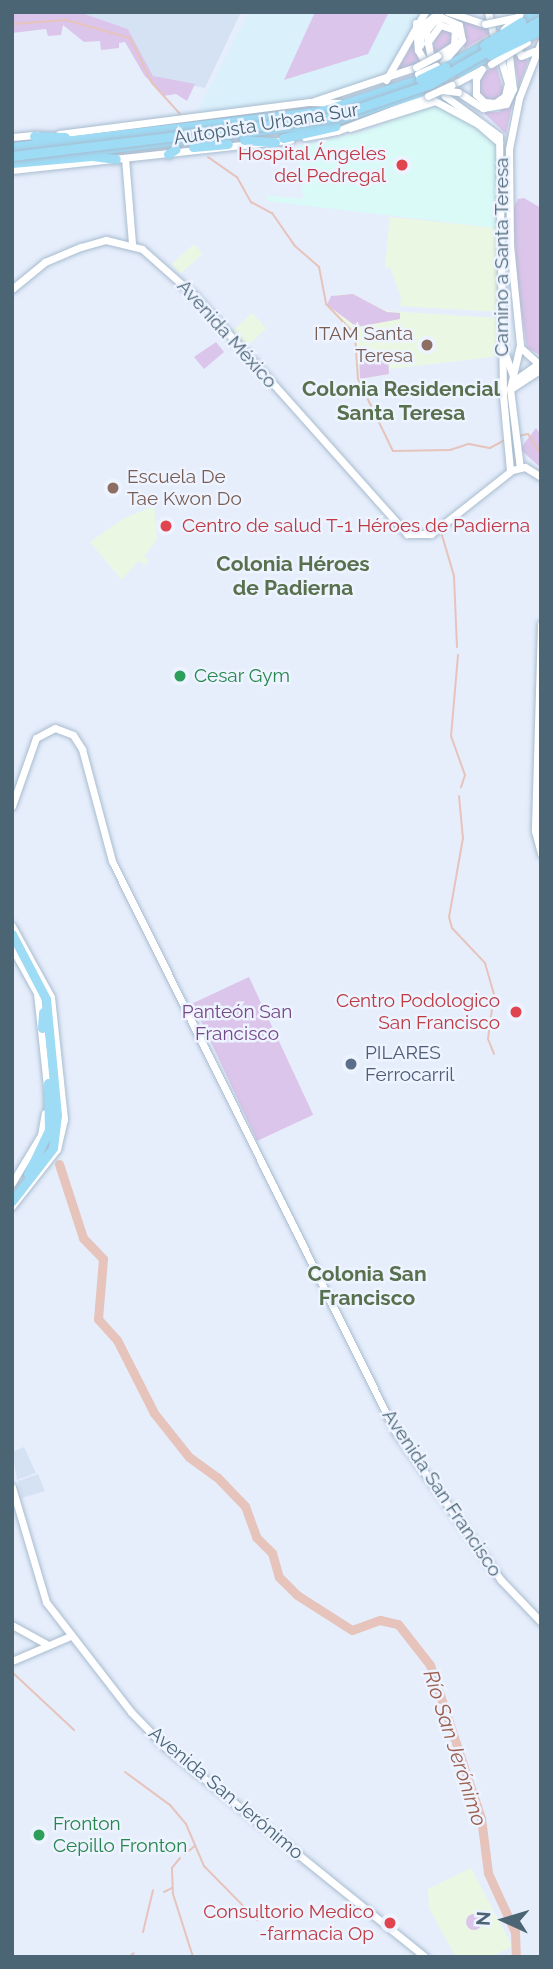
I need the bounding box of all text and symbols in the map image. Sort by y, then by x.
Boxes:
street label: Autopista Urbana Sur [172,98,360,150]
place label: Hospital Ángeles del Pedregal [237,143,386,187]
marker: Hospital Ángeles del Pedregal [392,155,412,175]
street label: Camino a Santa Teresa [491,157,513,357]
street label: Avenida México [172,275,282,393]
place label: ITAM Santa Teresa [314,323,413,367]
marker: ITAM Santa Teresa [419,337,435,353]
district label: Colonia Residencial Santa Teresa [302,376,500,426]
place label: Escuela De Tae Kwon Do [127,466,242,510]
marker: Escuela De Tae Kwon Do [105,480,121,496]
place label: Centro de salud T-1 Héroes de Padierna [182,515,531,537]
marker: Centro de salud T-1 Héroes de Padierna [156,516,176,536]
district label: Colonia Héroes de Padierna [216,551,370,601]
place label: Cesar Gym [194,665,290,687]
marker: Cesar Gym [172,668,188,684]
place label: Centro Podologico San Francisco [336,990,500,1034]
park label: Panteón San Francisco [182,1001,292,1045]
marker: Centro Podologico San Francisco [506,1002,526,1022]
place label: PILARES Ferrocarril [365,1042,454,1086]
marker: PILARES Ferrocarril [343,1056,359,1072]
district label: Colonia San Francisco [307,1261,427,1311]
street label: Avenida San Francisco [377,1405,507,1581]
water label: Río San Jerónimo [418,1667,492,1829]
street label: Avenida San Jerónimo [144,1722,308,1864]
place label: Fronton Cepillo Fronton [53,1813,187,1857]
marker: Fronton Cepillo Fronton [31,1827,47,1843]
north arrow [469,1885,539,1955]
place label: Consultorio Medico -farmacia Op [203,1901,374,1945]
text: N [472,1911,495,1927]
marker: Consultorio Medico -farmacia Op [380,1913,400,1933]

